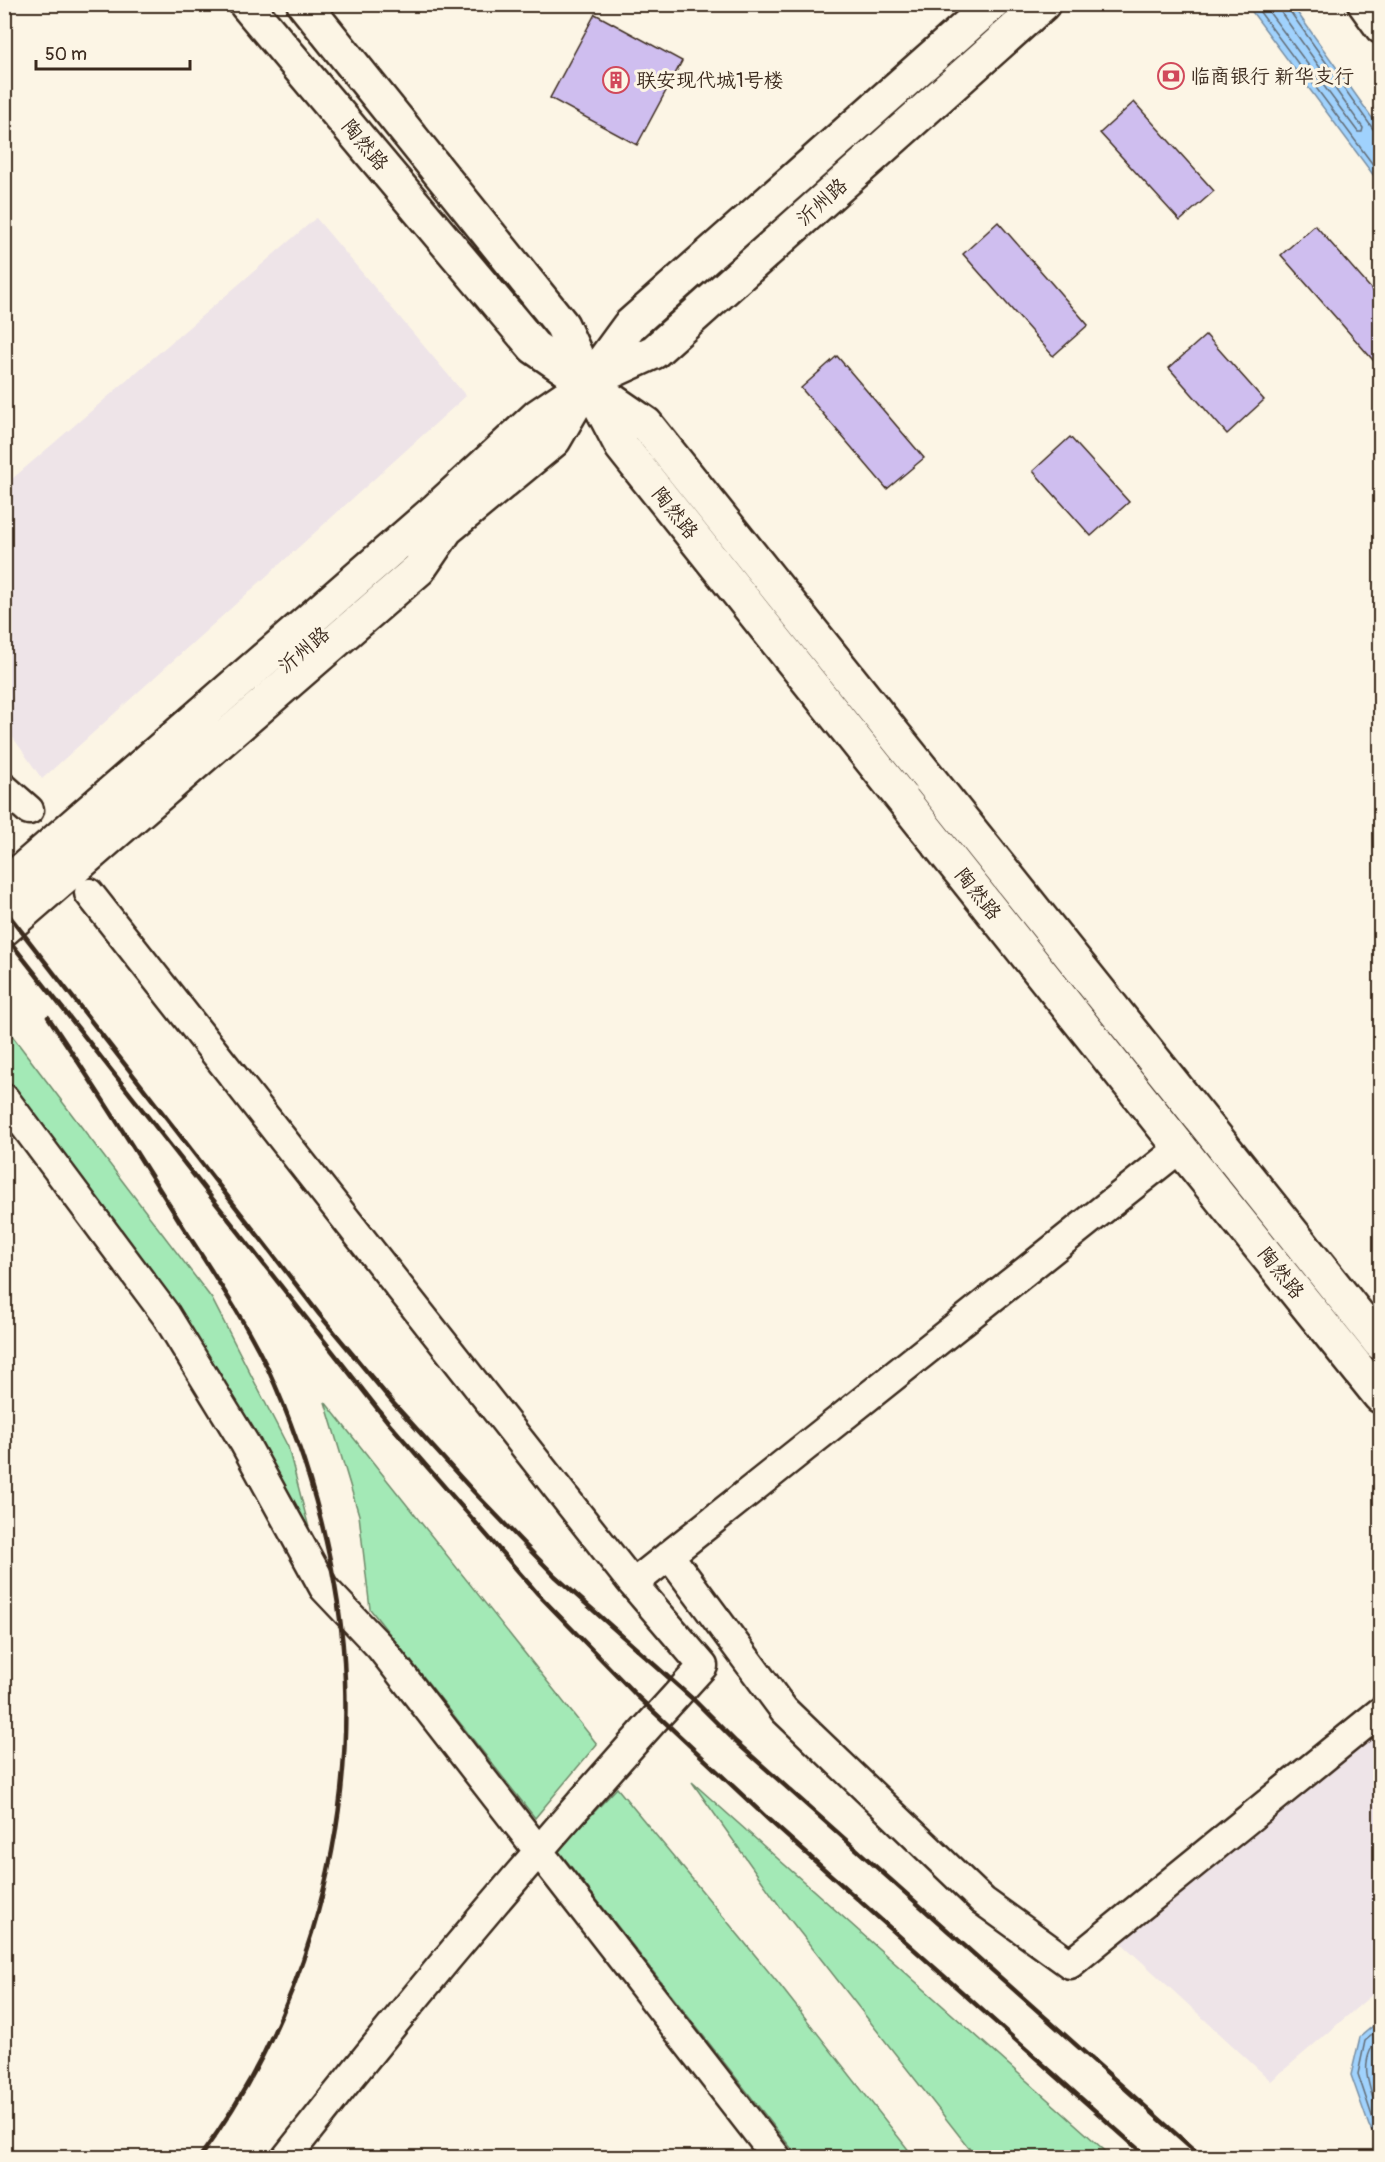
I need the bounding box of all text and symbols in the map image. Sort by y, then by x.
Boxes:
scale bar [36,33,190,71]
text: 50 m [45,43,87,66]
bank icon: 临商银行 新华支行 [1156,61,1186,91]
place label: 临商银行 新华支行 [1190,64,1354,89]
building icon: 联安现代城1号楼 [601,65,631,95]
place label: 联安现代城1号楼 [636,68,784,93]
street label: 陶然路 [336,114,395,177]
street label: 沂州路 [791,172,853,231]
street label: 陶然路 [646,482,704,545]
street label: 沂州路 [273,620,336,679]
street label: 陶然路 [949,863,1007,926]
street label: 陶然路 [1252,1242,1310,1305]

